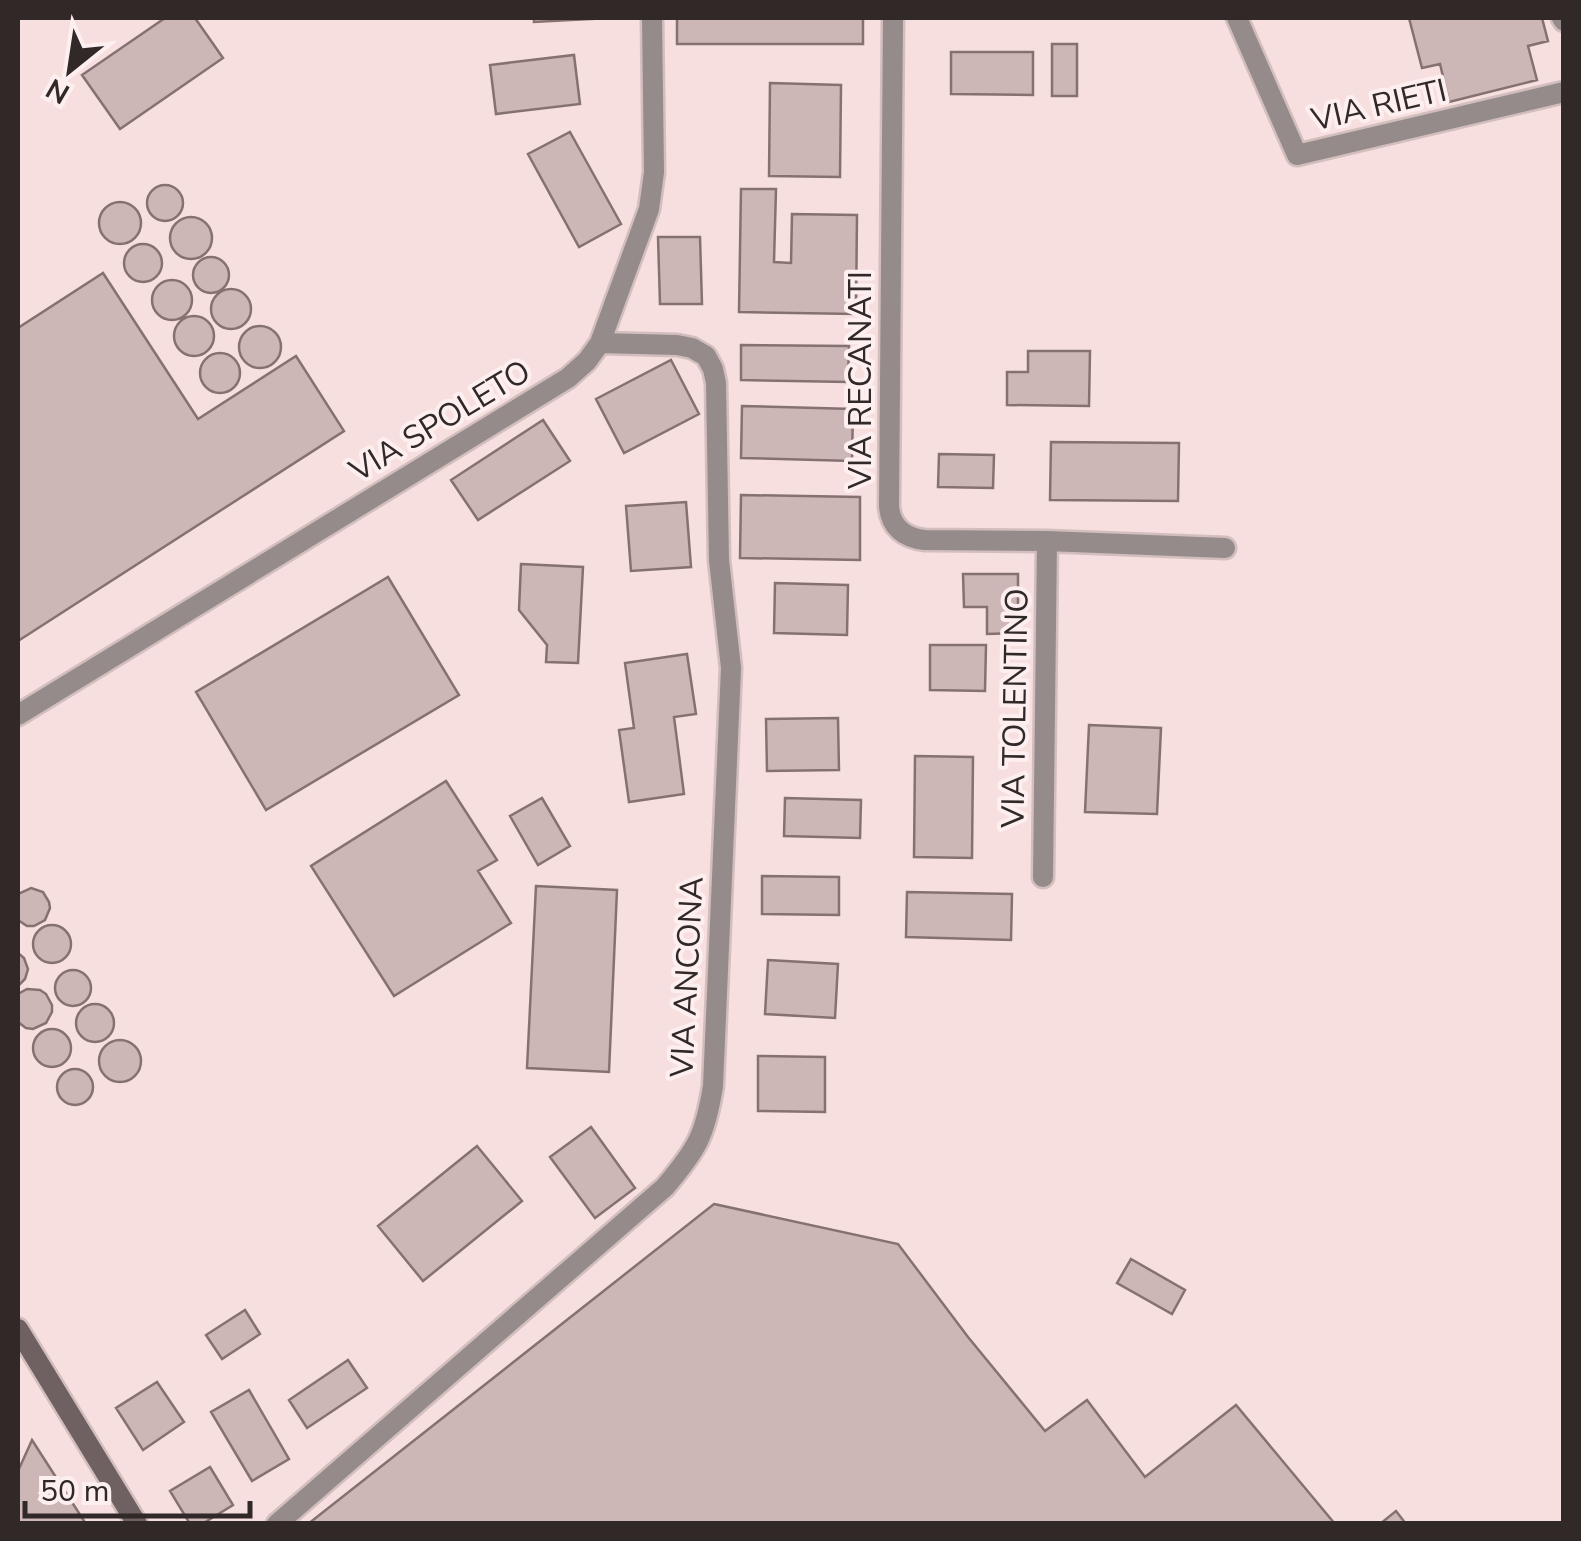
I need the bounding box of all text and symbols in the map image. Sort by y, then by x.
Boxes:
north arrow [20,20,120,120]
text: N [39,69,77,112]
street label: VIA RIETI [1306,69,1451,142]
street label: VIA RECANATI [839,271,882,490]
street label: VIA SPOLETO [341,350,539,492]
street label: VIA TOLENTINO [991,588,1039,829]
street label: VIA ANCONA [660,875,714,1080]
scale bar [25,1456,250,1518]
text: 50 m [40,1471,109,1512]

